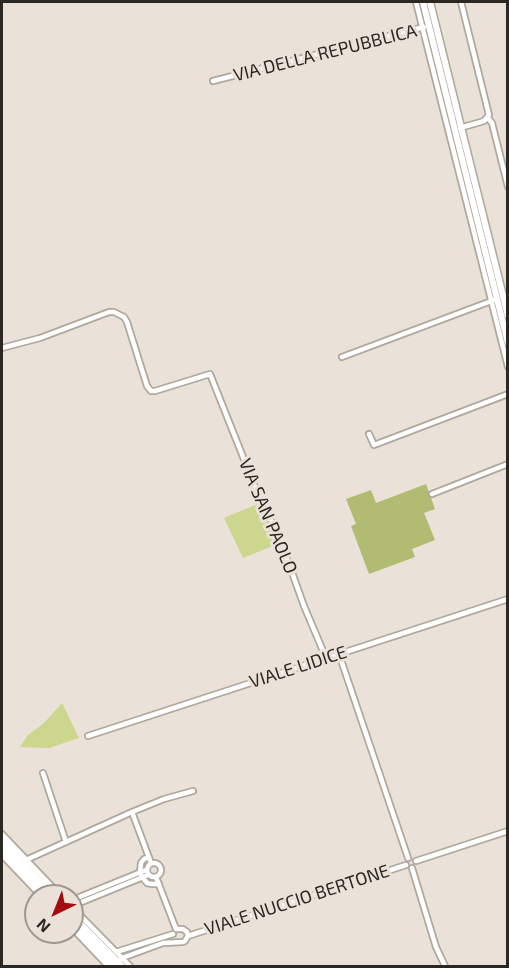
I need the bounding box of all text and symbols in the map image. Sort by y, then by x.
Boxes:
street label: VIA DELLA REPUBBLICA [231,20,419,86]
street label: VIA SAN PAOLO [234,455,302,577]
street label: VIALE LIDICE [247,641,349,693]
street label: VIALE NUCCIO BERTONE [202,860,392,940]
north arrow [24,884,84,944]
text: N [32,915,53,937]

